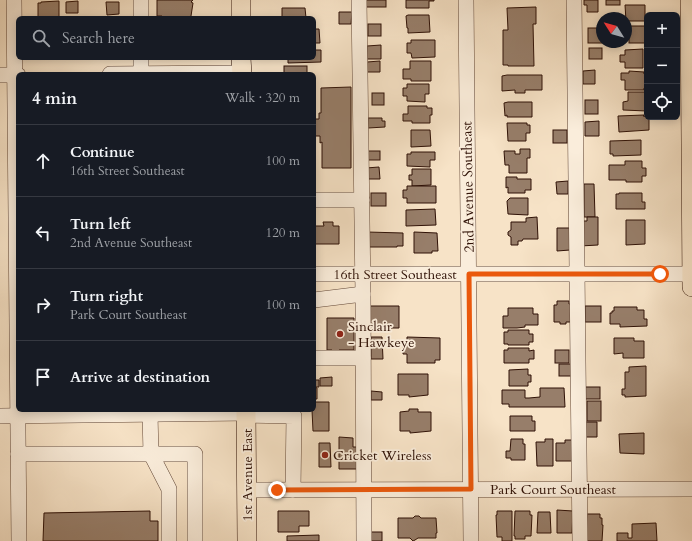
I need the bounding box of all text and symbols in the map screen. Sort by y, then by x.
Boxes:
north arrow [596,12,632,48]
map controls [644,12,680,120]
button: + [644,12,680,48]
search box [16,16,316,60]
icon: search [30,27,52,49]
text: Search here [62,28,135,48]
button: − [644,48,680,84]
button: locate [644,84,680,120]
text: 4 min [32,87,77,110]
text: Walk · 320 m [225,89,300,107]
street label: 2nd Avenue Southeast [457,121,479,253]
text: Continue [70,142,135,162]
icon: ahead [32,150,54,172]
text: 100 m [266,152,300,170]
text: 16th Street Southeast [70,162,185,180]
text: Turn left [70,214,131,234]
icon: left [32,222,54,244]
text: 120 m [266,224,300,242]
text: 2nd Avenue Southeast [70,234,192,252]
street label: 16th Street Southeast [333,265,457,284]
route start [651,265,669,283]
text: Turn right [70,286,143,306]
icon: right [32,294,54,316]
text: 100 m [266,296,300,314]
text: Park Court Southeast [70,306,187,324]
place label: Sinclair - Hawkeye [348,317,415,352]
marker: Sinclair - Hawkeye [335,329,345,339]
icon: arrive [32,366,54,388]
text: Arrive at destination [70,367,210,387]
street label: 1st Avenue East [238,428,257,522]
place label: Cricket Wireless [333,446,432,465]
marker: Cricket Wireless [320,450,330,460]
street label: Park Court Southeast [490,480,616,499]
route end [268,481,286,499]

